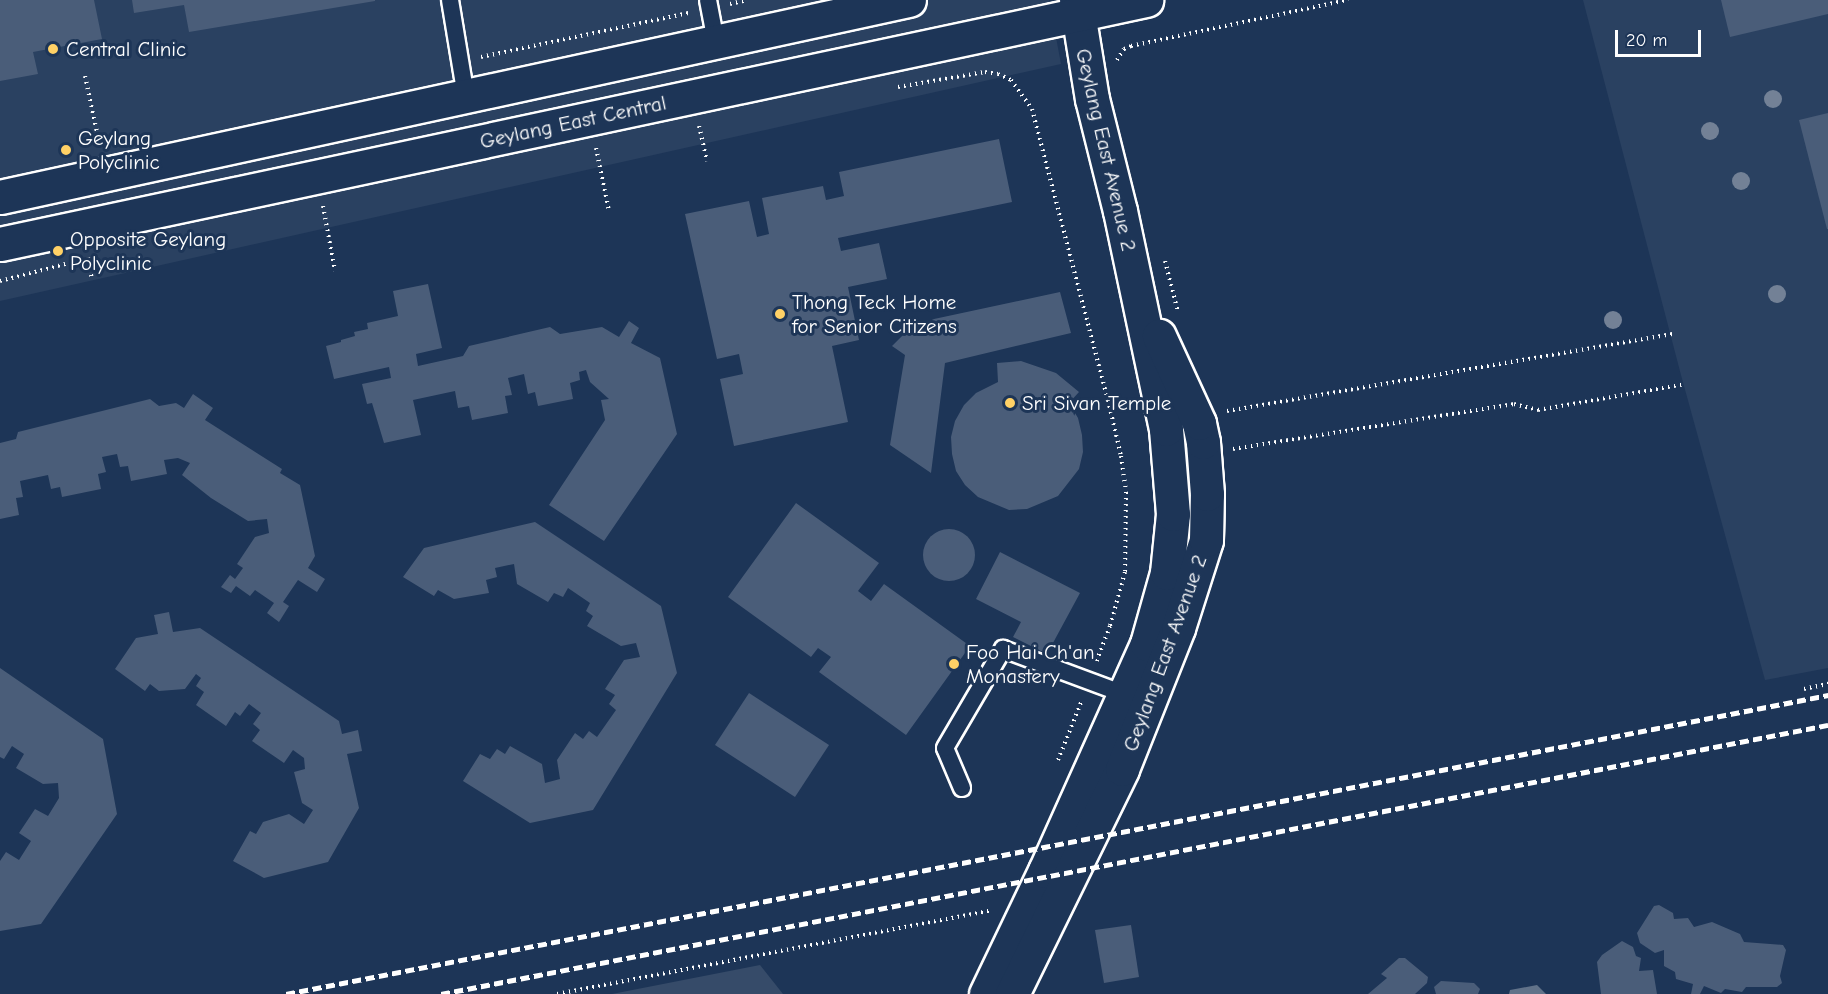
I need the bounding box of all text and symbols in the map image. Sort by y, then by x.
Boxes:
scale bar [1618,18,1704,56]
text: 20 m [1626,30,1667,51]
place label: Central Clinic [66,36,186,62]
marker: Central Clinic [44,40,62,58]
street label: Geylang East Avenue 2 [1070,46,1142,254]
street label: Geylang East Central [478,90,668,154]
place label: Geylang Polyclinic [78,125,160,175]
marker: Geylang Polyclinic [59,143,73,157]
place label: Opposite Geylang Polyclinic [70,226,226,276]
marker: Opposite Geylang Polyclinic [51,244,65,258]
place label: Thong Teck Home for Senior Citizens [792,289,957,339]
marker: Thong Teck Home for Senior Citizens [773,307,787,321]
place label: Sri Sivan Temple [1022,390,1171,416]
marker: Sri Sivan Temple [1003,396,1017,410]
street label: Geylang East Avenue 2 [1118,551,1212,755]
place label: Foo Hai Ch'an Monastery [966,639,1095,689]
marker: Foo Hai Ch'an Monastery [947,657,961,671]

